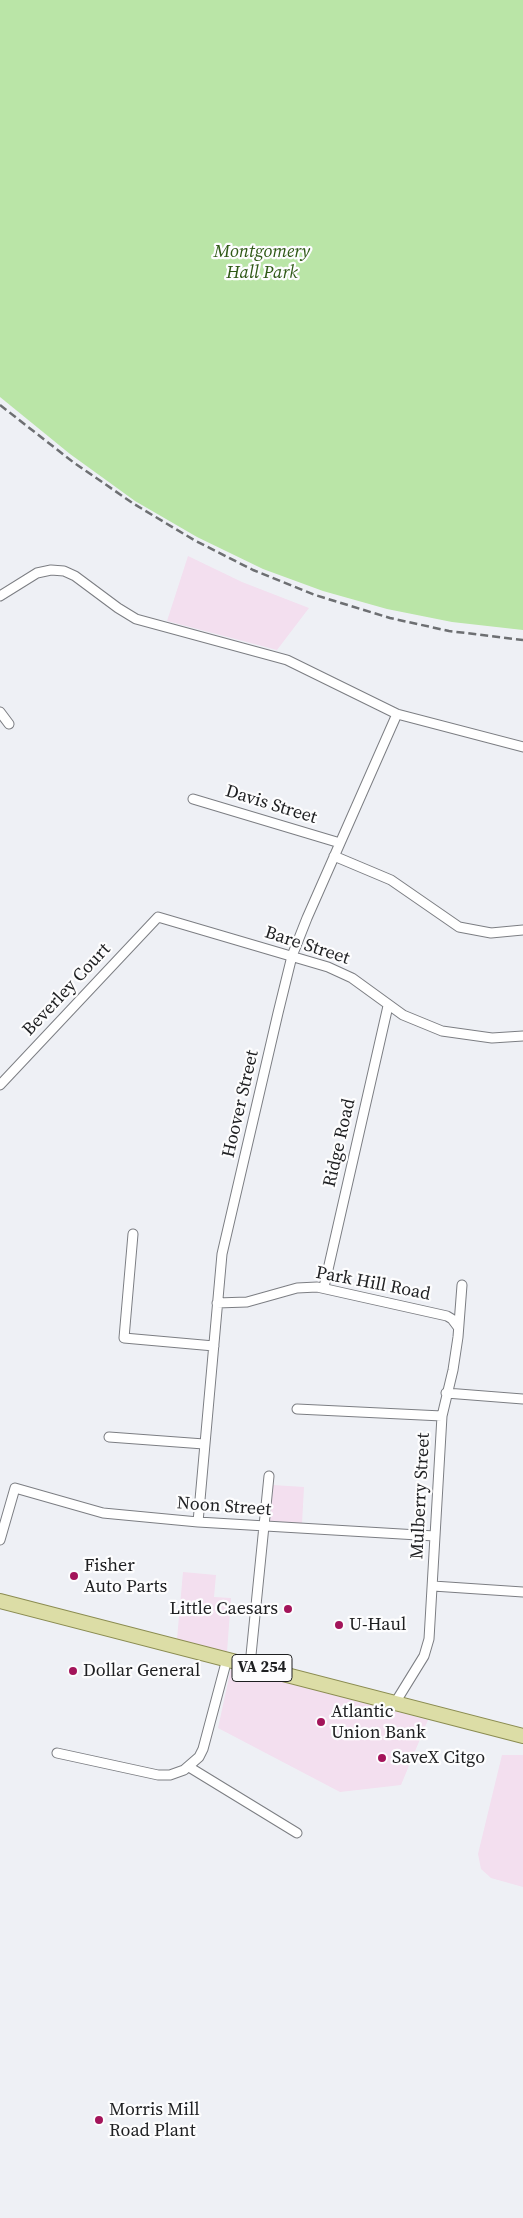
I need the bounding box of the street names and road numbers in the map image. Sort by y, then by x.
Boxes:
street label: Davis Street [223,781,319,829]
street label: Bare Street [262,922,352,970]
street label: Beverley Court [19,939,115,1041]
street label: Hoover Street [218,1048,264,1160]
street label: Ridge Road [319,1097,361,1189]
street label: Park Hill Road [314,1262,432,1306]
street label: Mulberry Street [407,1432,435,1560]
street label: Noon Street [176,1493,272,1521]
road number: VA 254 [232,1655,292,1682]

